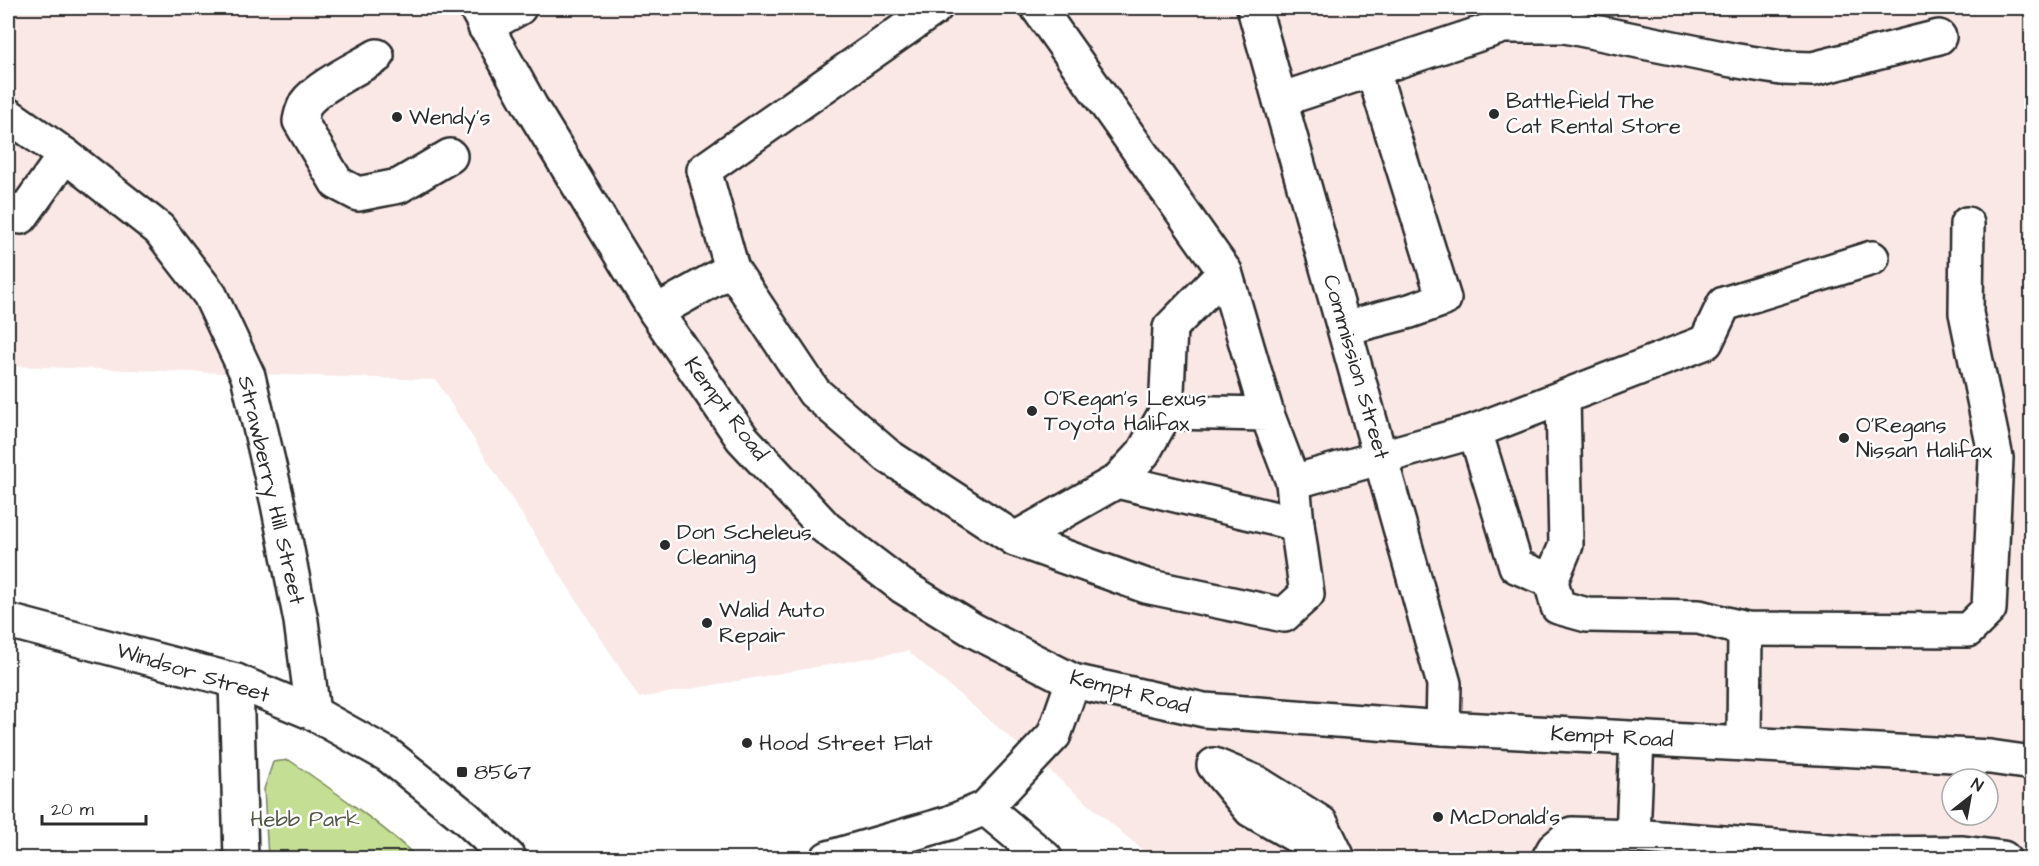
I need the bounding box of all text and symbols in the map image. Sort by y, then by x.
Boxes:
place label: Battlefield The Cat Rental Store [1506,86,1681,142]
place label: Wendy's [409,102,491,134]
marker: Battlefield The Cat Rental Store [1487,107,1501,121]
marker: Wendy's [390,110,404,124]
street label: Commission Street [1315,271,1397,463]
street label: Kempt Road [677,351,775,467]
street label: Strawberry Hill Street [229,373,312,608]
place label: O'Regan's Lexus Toyota Halifax [1044,383,1207,440]
marker: O'Regan's Lexus Toyota Halifax [1025,404,1039,418]
place label: O'Regans Nissan Halifax [1856,410,1993,466]
marker: O'Regans Nissan Halifax [1837,431,1851,445]
place label: Don Scheleus Cleaning [677,517,812,574]
marker: Don Scheleus Cleaning [658,538,672,552]
place label: Walid Auto Repair [719,595,825,651]
marker: Walid Auto Repair [700,616,714,630]
street label: Windsor Street [113,635,273,711]
street label: Kempt Road [1067,662,1193,722]
street label: Kempt Road [1550,718,1674,756]
place label: Hood Street Flat [759,728,933,759]
marker: Hood Street Flat [740,736,754,750]
place label: 8567 [474,757,532,788]
marker: 8567 [455,765,469,779]
north arrow [1940,767,2000,827]
text: N [1967,773,1987,797]
scale bar [42,788,146,826]
text: 20 m [51,797,94,822]
place label: McDonald's [1450,802,1560,833]
park label: Hebb Park [250,804,360,835]
marker: McDonald's [1431,810,1445,824]

